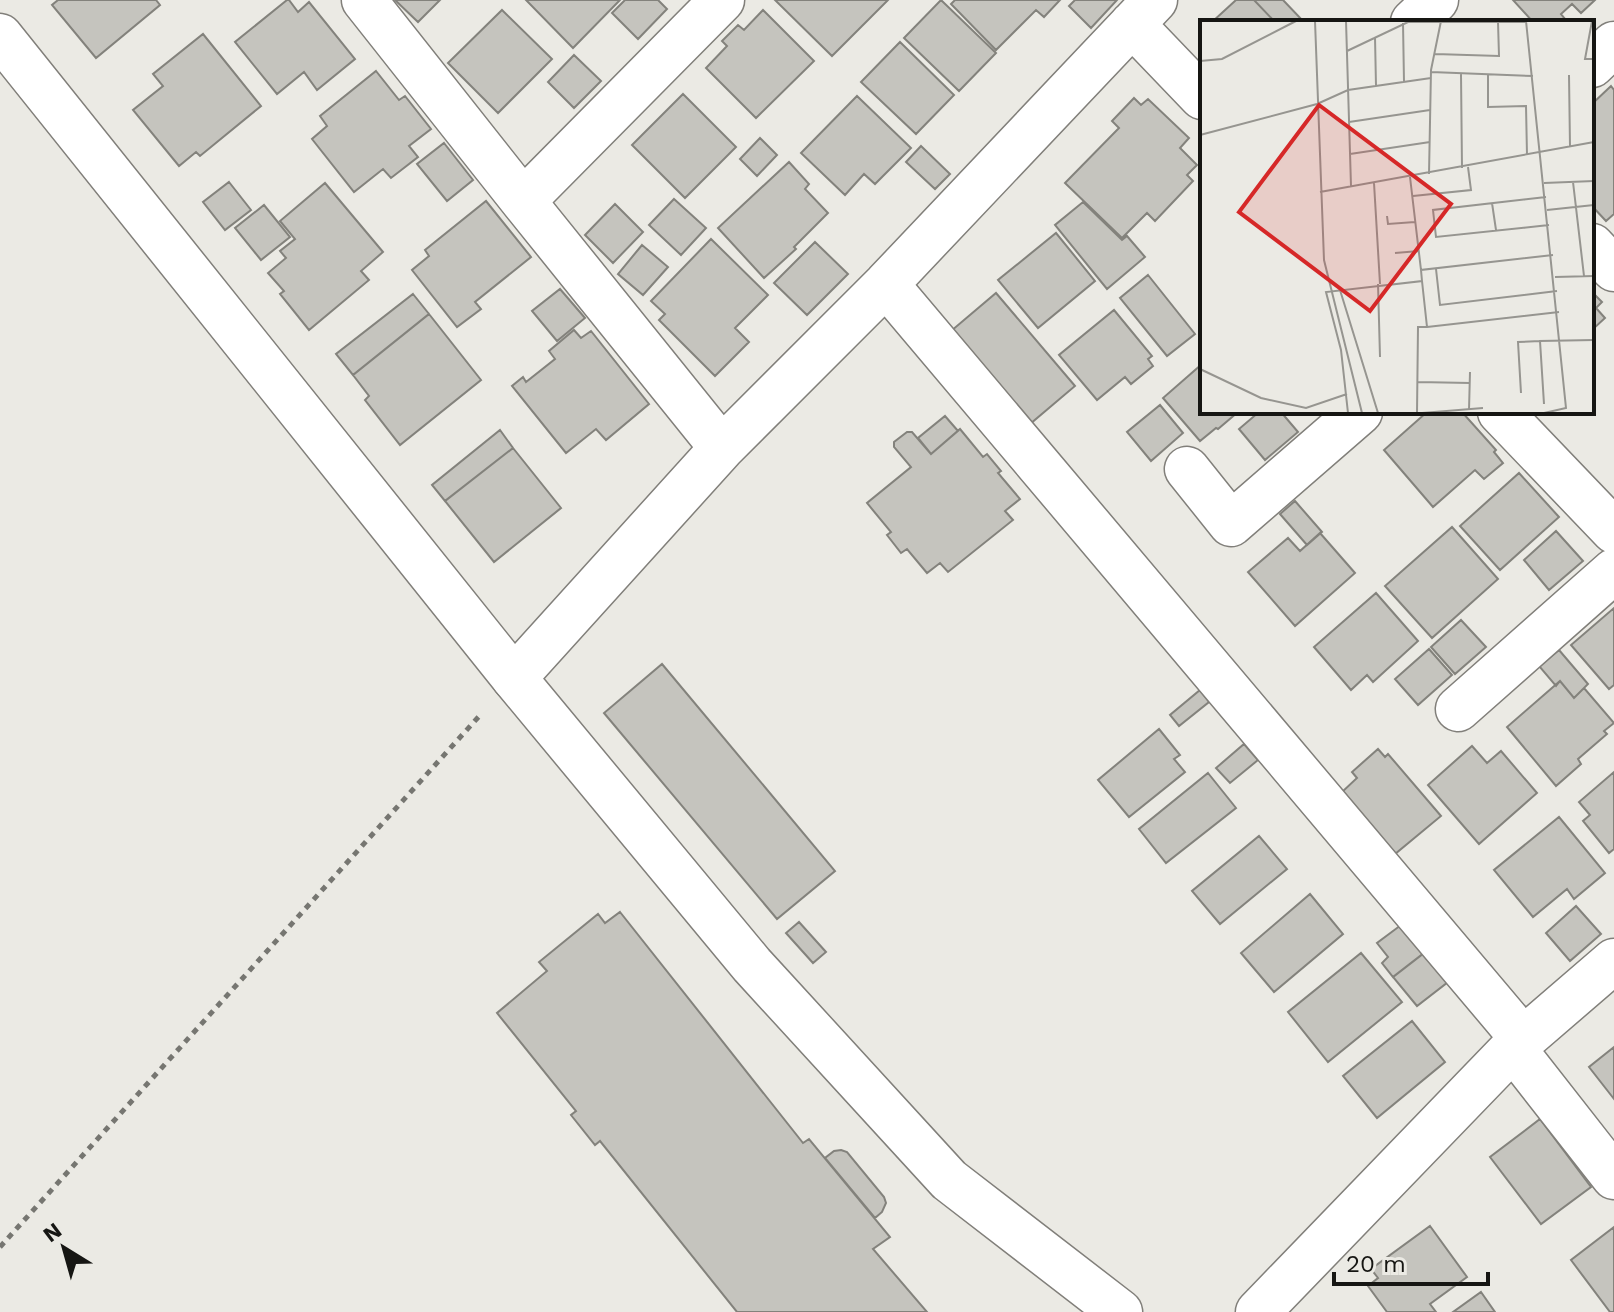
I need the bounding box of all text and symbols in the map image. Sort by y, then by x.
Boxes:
inset map [1200,20,1594,414]
north arrow [24,1208,104,1288]
text: N [38,1218,66,1247]
scale bar [1334,1236,1488,1286]
text: 20 m [1346,1250,1406,1278]

